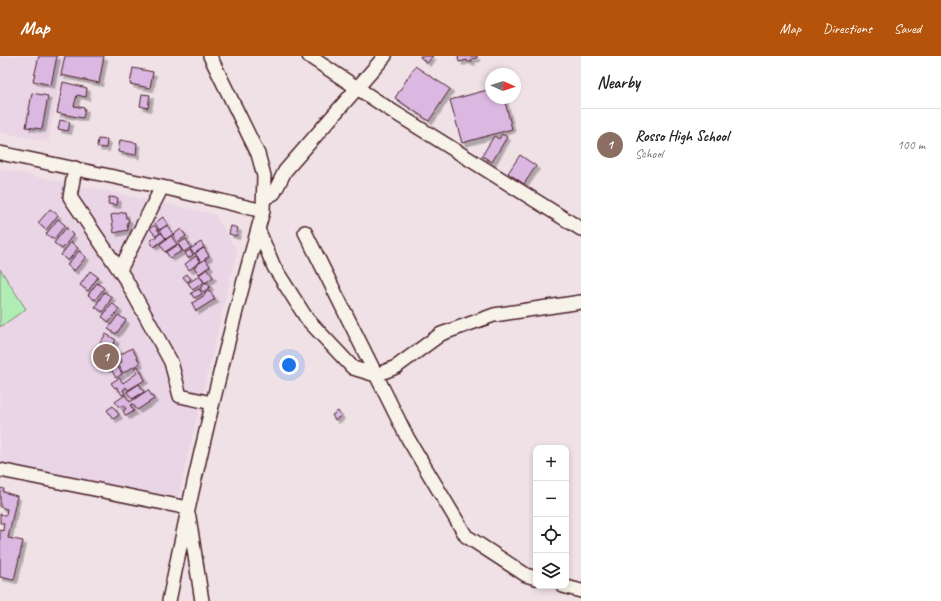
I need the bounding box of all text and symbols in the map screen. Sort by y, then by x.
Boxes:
text: Map [20,16,50,40]
text: Map [780,20,801,37]
text: Directions [823,20,872,37]
text: Saved [894,20,921,37]
north arrow [485,68,521,104]
text: Nearby [597,72,640,93]
text: Rosso High School [635,127,729,146]
text: 1 [607,137,613,153]
text: 100 m [897,137,925,153]
text: School [635,146,663,162]
pin: 1 [93,342,119,372]
your location [279,355,299,375]
map controls [533,445,569,589]
button: + [533,445,569,481]
button: − [533,481,569,517]
button: locate [533,517,569,553]
button: layers [533,553,569,589]

